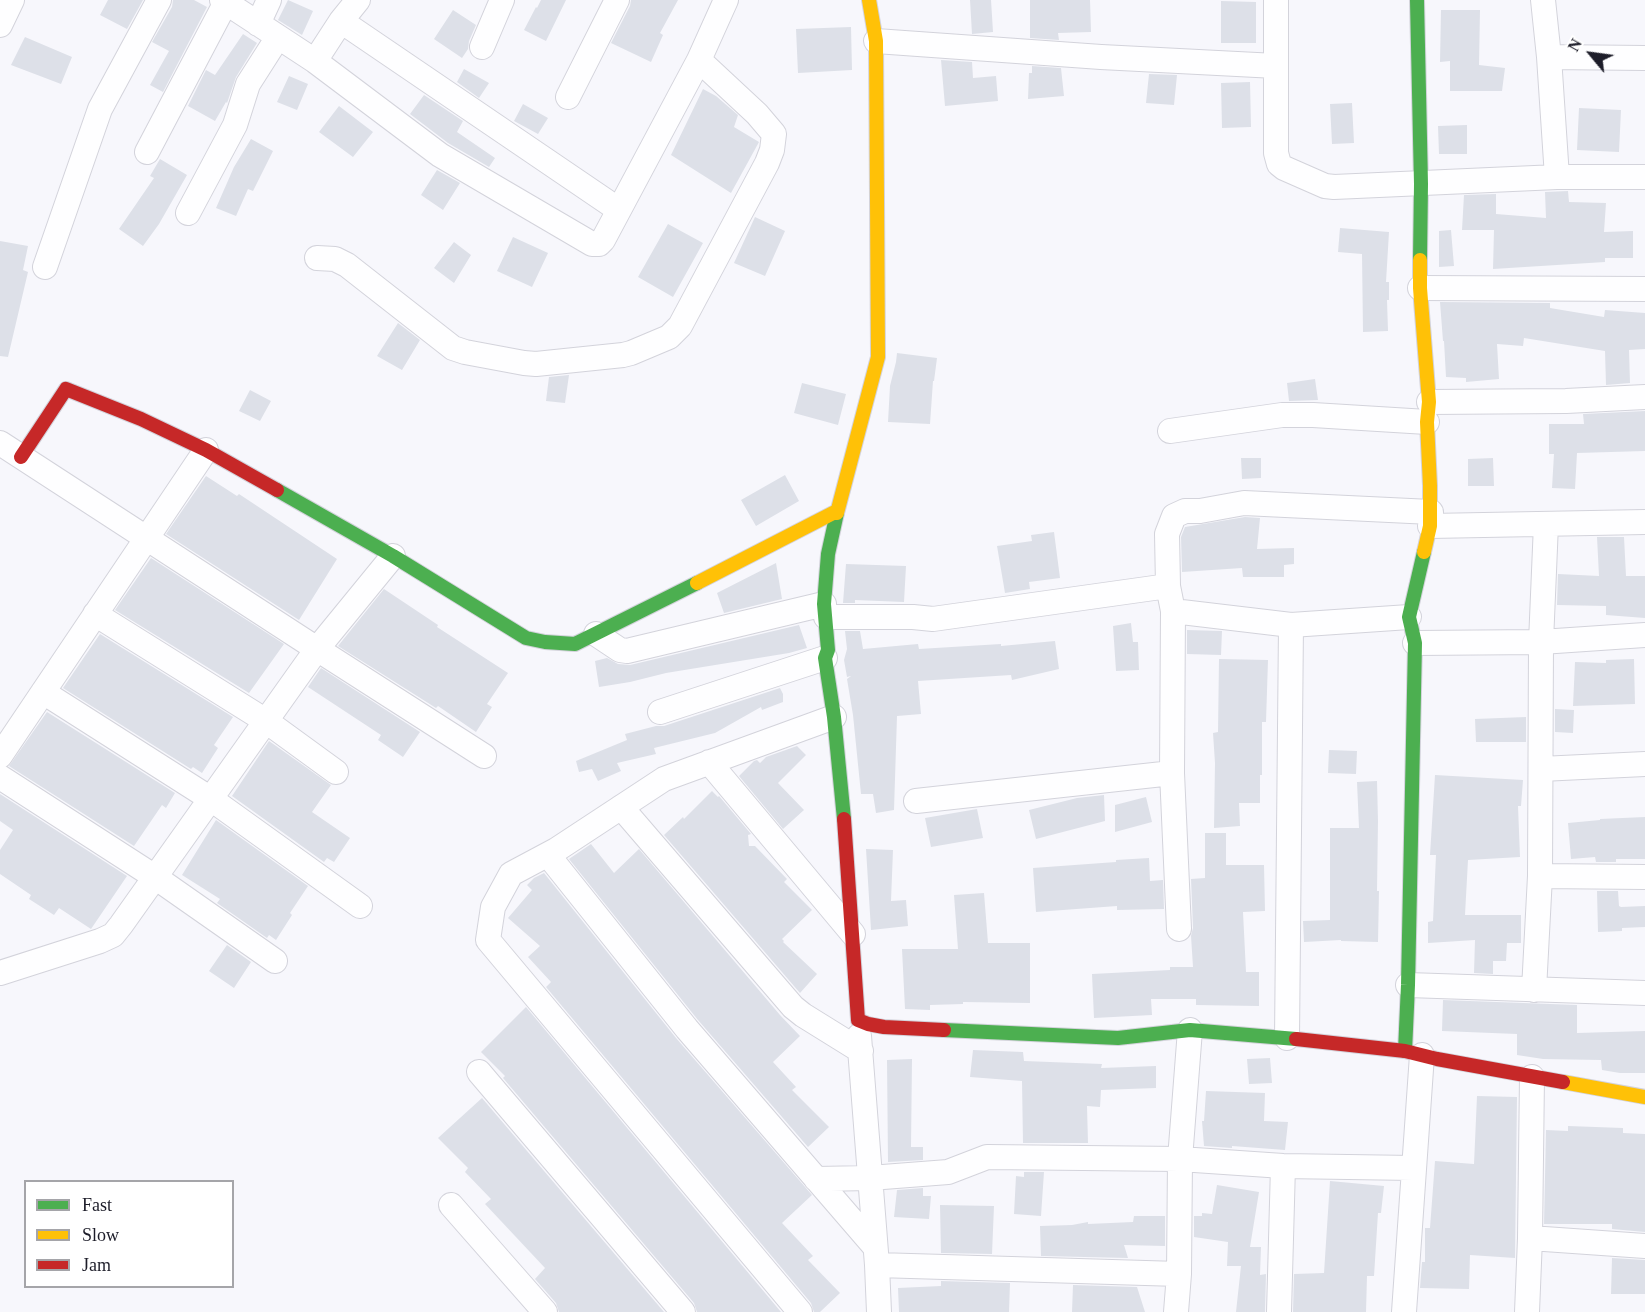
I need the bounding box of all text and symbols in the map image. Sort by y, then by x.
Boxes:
north arrow [1561,24,1621,84]
text: N [1565,36,1585,54]
legend [24,1180,234,1288]
text: Fast [82,1195,112,1215]
text: Slow [82,1225,119,1245]
text: Jam [82,1255,111,1275]

